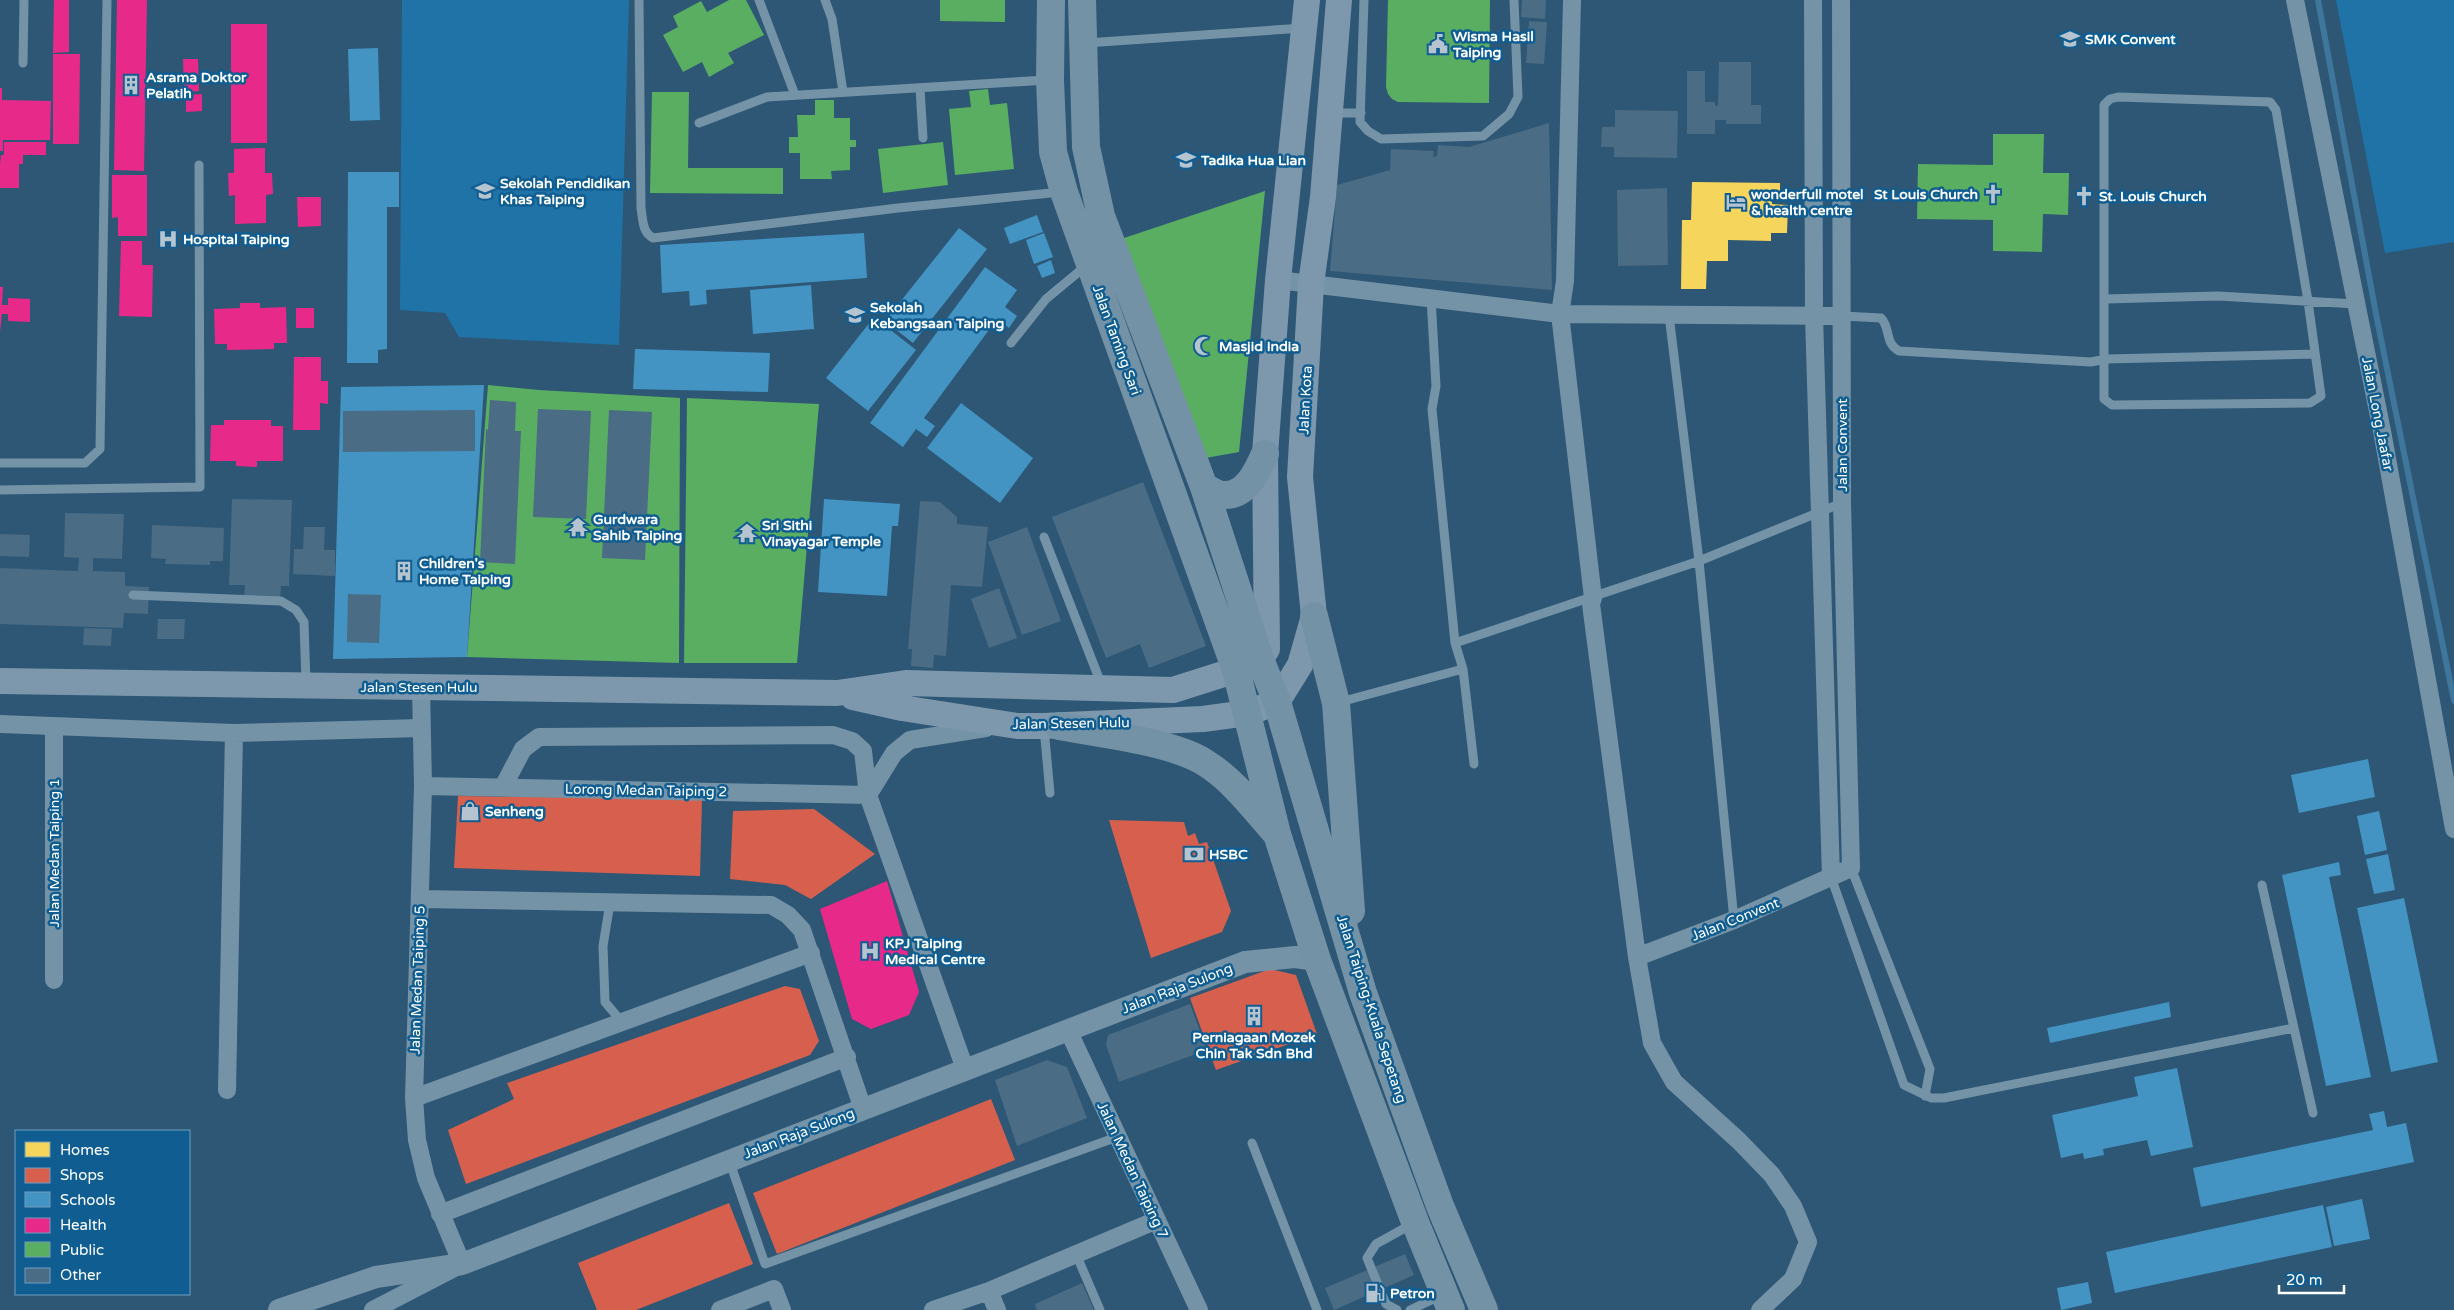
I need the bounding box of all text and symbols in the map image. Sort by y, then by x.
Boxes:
place label: Wisma Hasil Taiping [1452,28,1534,61]
school or university icon: SMK Convent [2059,28,2081,50]
place label: SMK Convent [2085,31,2176,48]
public building icon: Wisma Hasil Taiping [1427,33,1449,55]
place label: Asrama Doktor Pelatih [146,69,247,102]
building icon: Asrama Doktor Pelatih [120,74,142,96]
school or university icon: Tadika Hua Lian [1175,149,1197,171]
place label: Tadika Hua Lian [1200,152,1306,169]
place label: Sekolah Pendidikan Khas Taiping [500,175,630,208]
school or university icon: Sekolah Pendidikan Khas Taiping [474,180,496,202]
church icon: St Louis Church [1982,183,2004,205]
church icon: St. Louis Church [2073,185,2095,207]
place label: wonderfull motel & health centre [1751,186,1864,219]
place label: St Louis Church [1874,186,1978,203]
place label: St. Louis Church [2099,188,2207,205]
hotel icon: wonderfull motel & health centre [1725,191,1747,213]
hospital icon: Hospital Taiping [157,228,179,250]
place label: Hospital Taiping [183,231,290,248]
street label: Jalan Taming Sari [1089,283,1144,398]
place label: Sekolah Kebangsaan Taiping [870,299,1005,332]
school or university icon: Sekolah Kebangsaan Taiping [844,304,866,326]
mosque icon: Masjid India [1193,335,1215,357]
place label: Masjid India [1219,338,1299,355]
street label: Jalan Long Jaafar [2358,356,2397,473]
street label: Jalan Kota [1295,365,1316,435]
street label: Jalan Convent [1834,398,1851,492]
place label: Gurdwara Sahib Taiping [593,511,683,544]
temple icon: Gurdwara Sahib Taiping [567,516,589,538]
place label: Sri Sithi Vinayagar Temple [762,517,881,550]
temple icon: Sri Sithi Vinayagar Temple [736,522,758,544]
place label: Children's Home Taiping [419,555,511,588]
building icon: Children's Home Taiping [393,560,415,582]
street label: Jalan Stesen Hulu [360,679,478,696]
street label: Jalan Stesen Hulu [1012,714,1130,733]
street label: Jalan Medan Taiping 1 [46,779,63,927]
street label: Lorong Medan Taiping 2 [565,781,727,800]
shop icon: Senheng [459,800,481,822]
place label: Senheng [485,803,544,820]
bank icon: HSBC [1183,843,1205,865]
place label: HSBC [1209,846,1248,863]
street label: Jalan Convent [1689,894,1782,945]
street label: Jalan Medan Taiping 5 [406,905,429,1055]
street label: Jalan Taiping-Kuala Sepetang [1333,913,1410,1105]
place label: KPJ Taiping Medical Centre [885,935,985,968]
hospital icon: KPJ Taiping Medical Centre [859,940,881,962]
street label: Jalan Raja Sulong [1119,960,1235,1017]
building icon: Perniagaan Mozek Chin Tak Sdn Bhd [1243,1005,1265,1027]
place label: Perniagaan Mozek Chin Tak Sdn Bhd [1192,1029,1316,1062]
street label: Jalan Medan Taiping 7 [1093,1099,1172,1241]
street label: Jalan Raja Sulong [741,1105,857,1162]
legend [15,1130,190,1295]
text: Homes [60,1141,110,1159]
text: Shops [60,1166,104,1184]
text: Schools [60,1191,116,1209]
text: Health [60,1216,107,1234]
text: Public [60,1241,104,1259]
scale bar [2279,1262,2344,1294]
text: Other [60,1266,102,1284]
text: 20 m [2286,1271,2323,1289]
fuel station icon: Petron [1364,1282,1386,1304]
place label: Petron [1390,1285,1435,1302]

